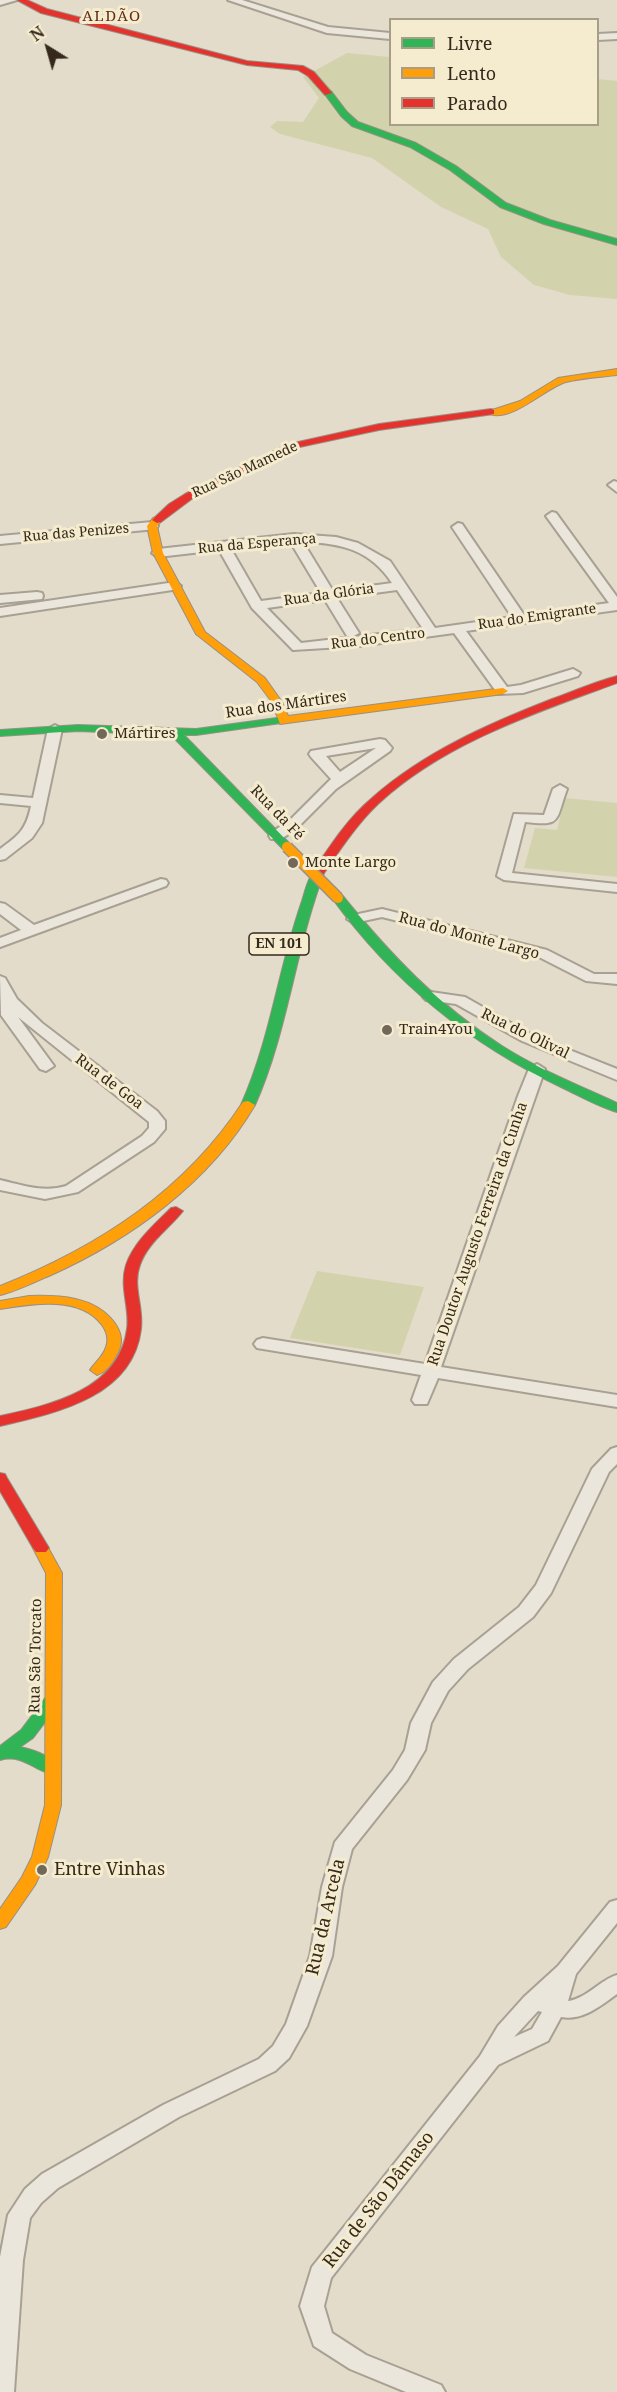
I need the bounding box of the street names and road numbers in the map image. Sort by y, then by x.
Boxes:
street label: Rua São Mamede [190,438,300,502]
street label: Rua das Penizes [22,520,130,546]
street label: Rua da Esperança [197,530,317,558]
street label: Rua da Glória [283,580,375,610]
street label: Rua do Emigrante [477,600,597,634]
street label: Rua do Centro [330,625,426,653]
street label: Rua dos Mártires [224,688,348,722]
street label: Rua da Fé [246,782,308,844]
street label: Rua do Monte Largo [397,909,541,963]
road number: EN 101 [249,933,309,955]
street label: Rua do Olival [478,1005,572,1063]
street label: Rua de Goa [71,1051,147,1113]
street label: Rua Doutor Augusto Ferreira da Cunha [424,1100,532,1368]
street label: Rua São Torcato [26,1598,46,1714]
street label: Rua da Arcela [302,1856,350,1978]
street label: Rua de São Dâmaso [319,2127,439,2273]

